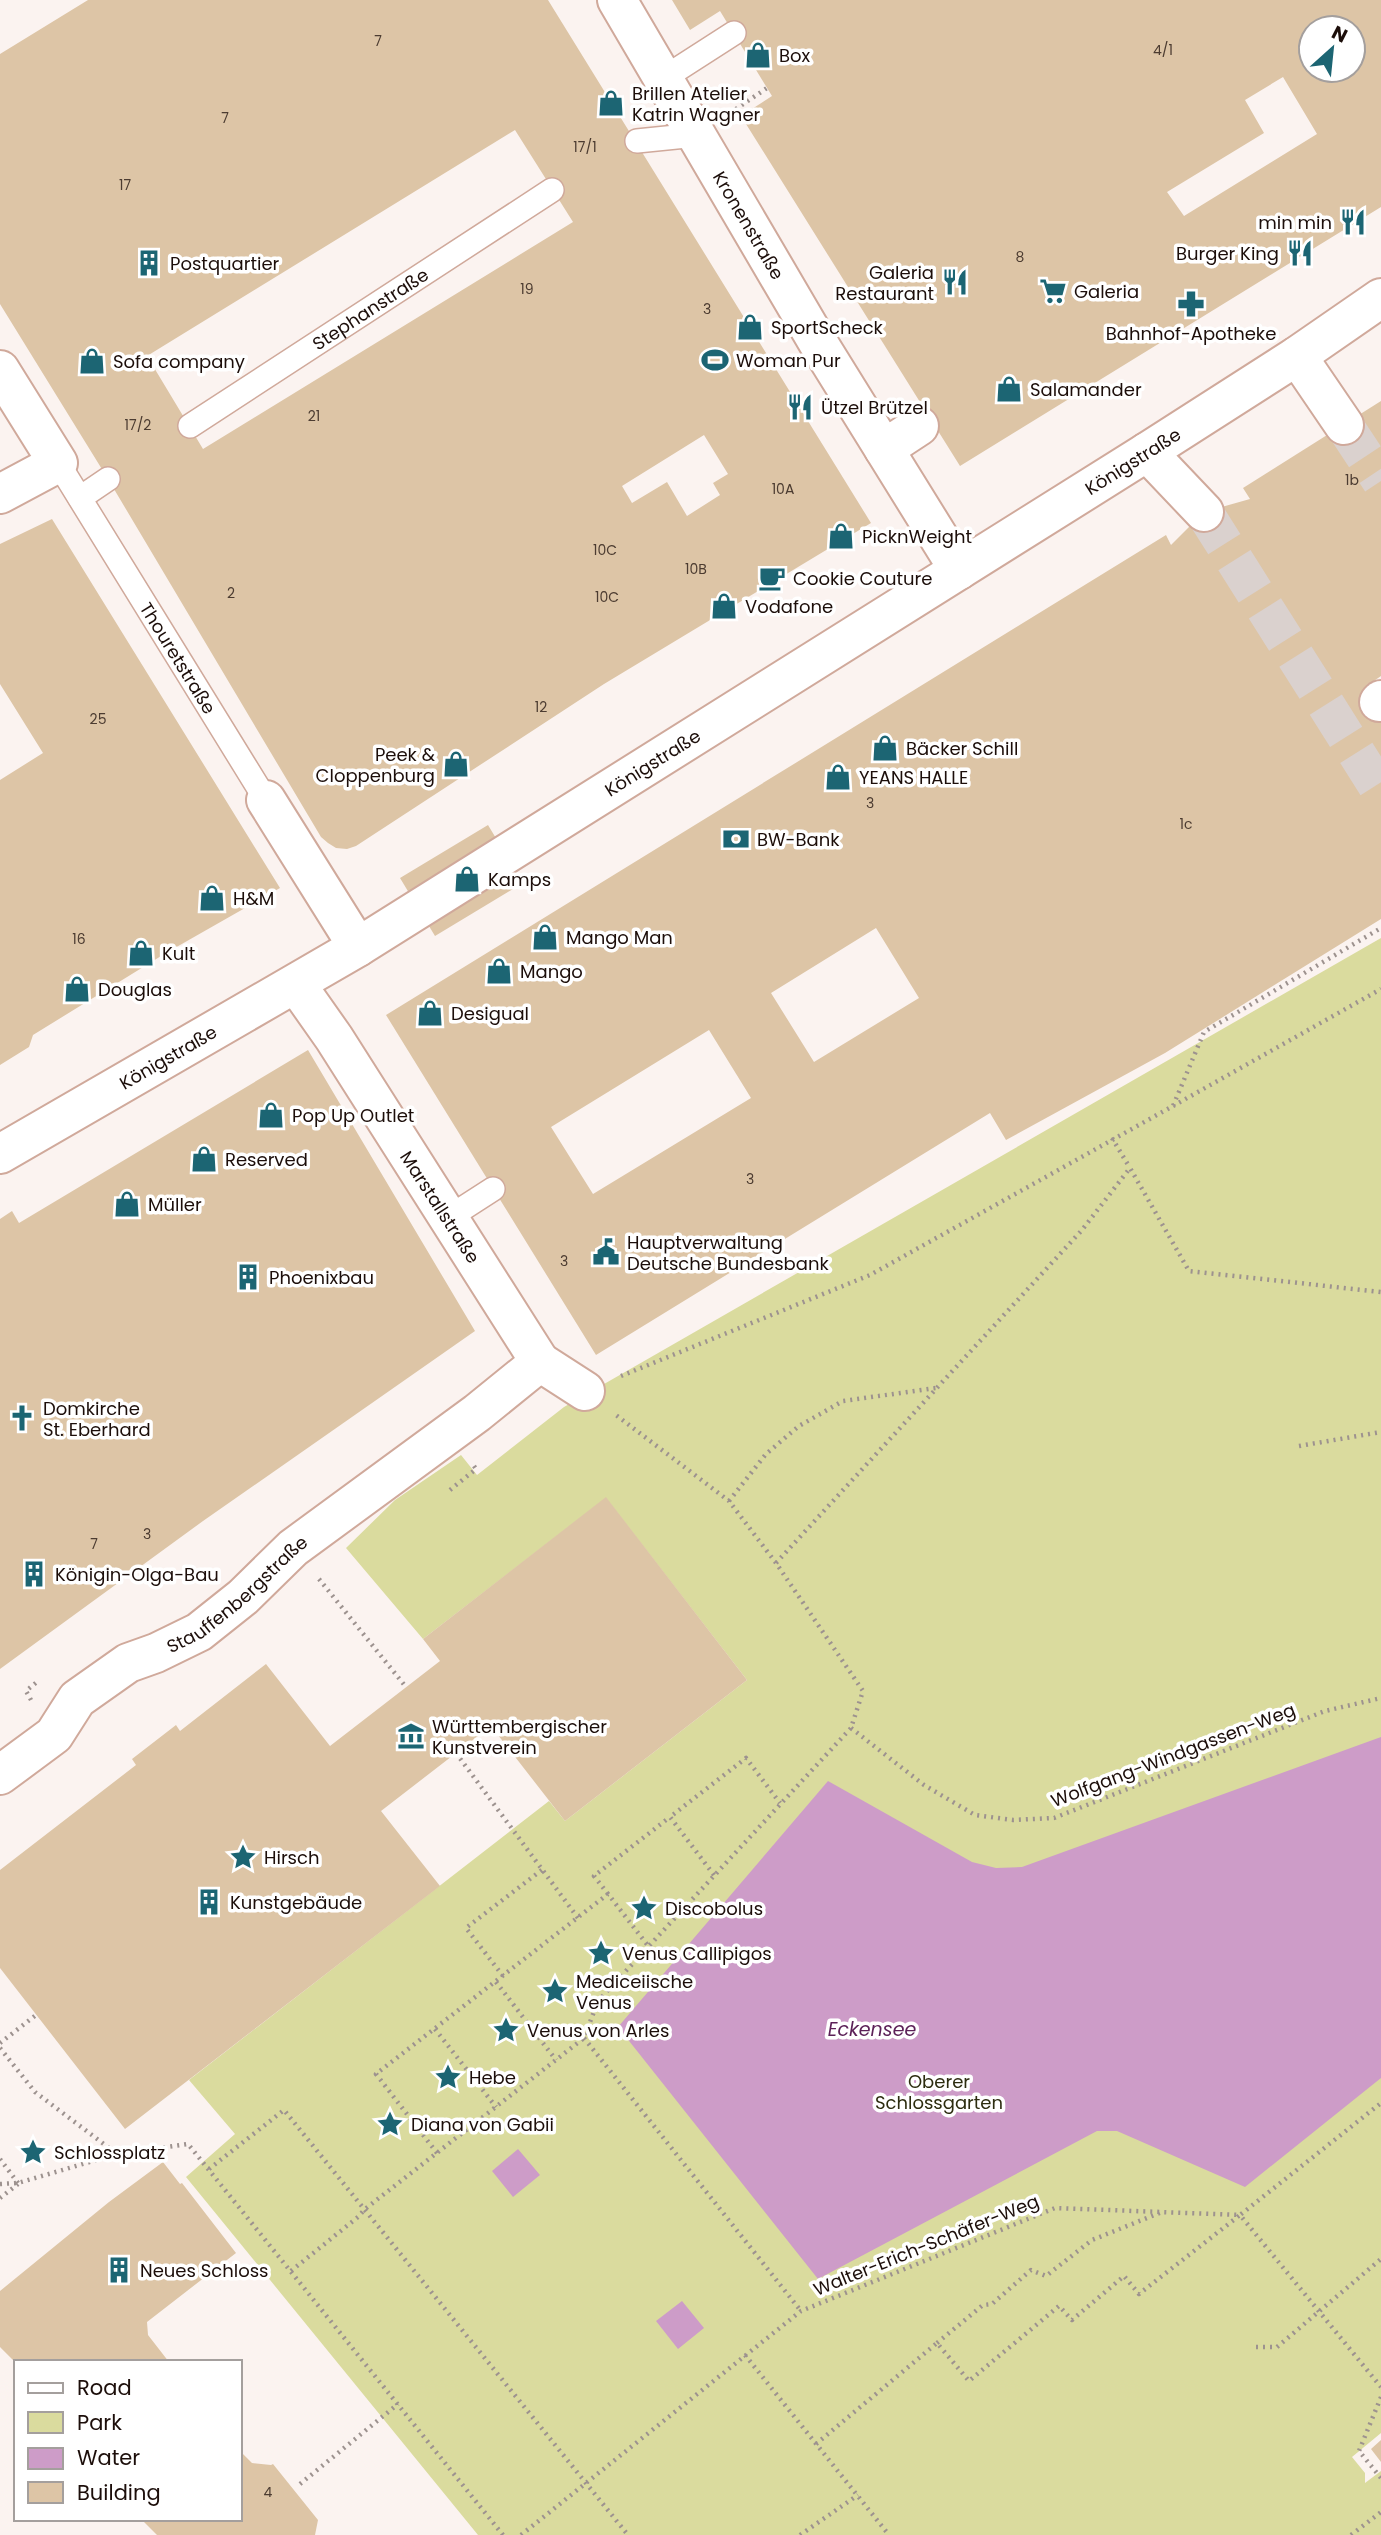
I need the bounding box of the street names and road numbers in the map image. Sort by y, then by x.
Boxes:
street label: Kronenstraße [708,166,791,284]
street label: Stephanstraße [307,262,433,356]
street label: Königstraße [1080,421,1185,501]
street label: Thouretstraße [134,597,222,719]
street label: Königstraße [600,723,705,802]
street label: Königstraße [115,1019,221,1095]
street label: Marstallstraße [394,1146,486,1268]
street label: Stauffenbergstraße [162,1529,312,1659]
street label: Wolfgang-Windgassen-Weg [1047,1697,1299,1813]
street label: Walter-Erich-Schäfer-Weg [810,2188,1042,2302]

